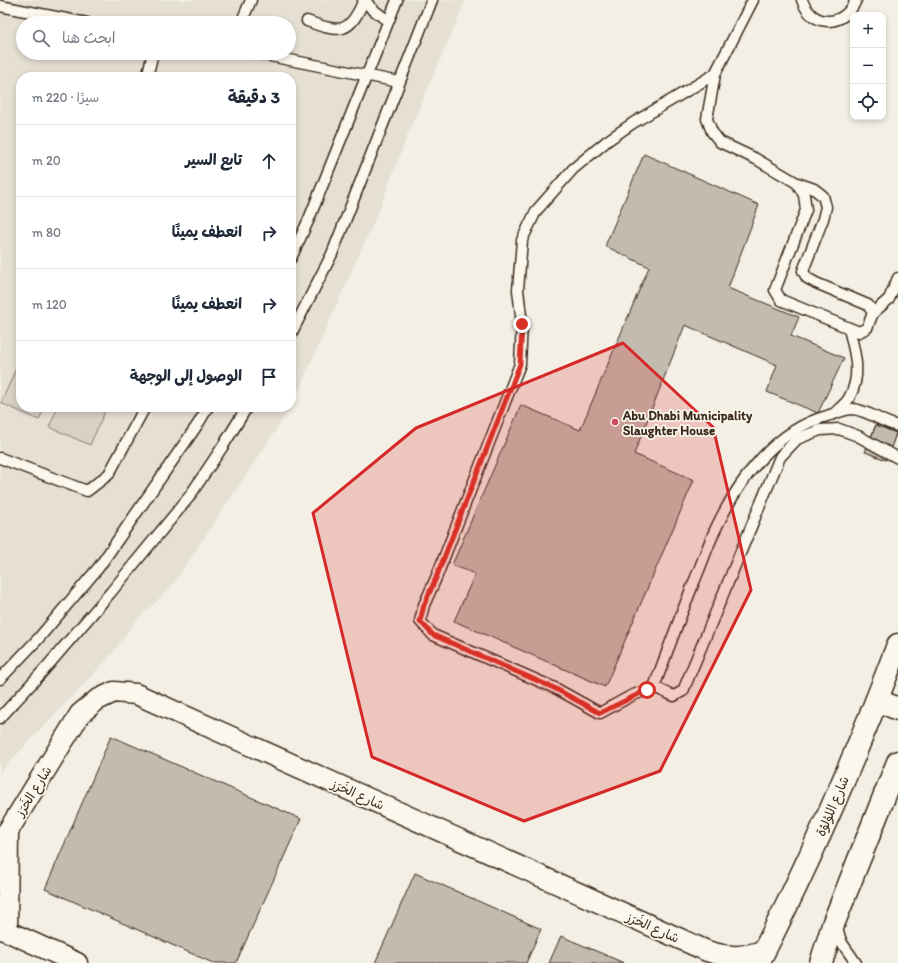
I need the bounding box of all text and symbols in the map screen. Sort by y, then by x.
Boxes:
map controls [850,12,886,120]
button: + [850,12,886,48]
search box [16,16,296,60]
icon: search [30,27,52,49]
text: ابحث هنا [62,29,116,47]
button: − [850,48,886,84]
button: locate [850,84,886,120]
text: 3 دقيقة [228,87,280,107]
text: سيرًا · 220 m [32,90,99,105]
icon: ahead [258,150,280,172]
text: تابع السير [185,151,242,169]
text: 20 m [32,153,61,168]
icon: right [258,222,280,244]
text: انعطف يمينًا [172,223,242,241]
text: 80 m [32,225,61,240]
icon: right [258,294,280,316]
text: انعطف يمينًا [172,295,242,313]
text: 120 m [32,297,67,312]
route end [513,315,531,333]
icon: arrive [258,366,280,388]
text: الوصول إلى الوجهة [130,367,242,385]
place label: Abu Dhabi Municipality Slaughter House [622,408,753,439]
marker: Abu Dhabi Municipality Slaughter House [610,417,620,427]
route start [638,681,656,699]
street label: شارع الخَرَز [11,763,56,821]
street label: شارع اللؤلؤة [813,774,854,839]
street label: شارع الخَرَز [327,775,387,815]
street label: شارع الخَرَز [622,908,682,948]

